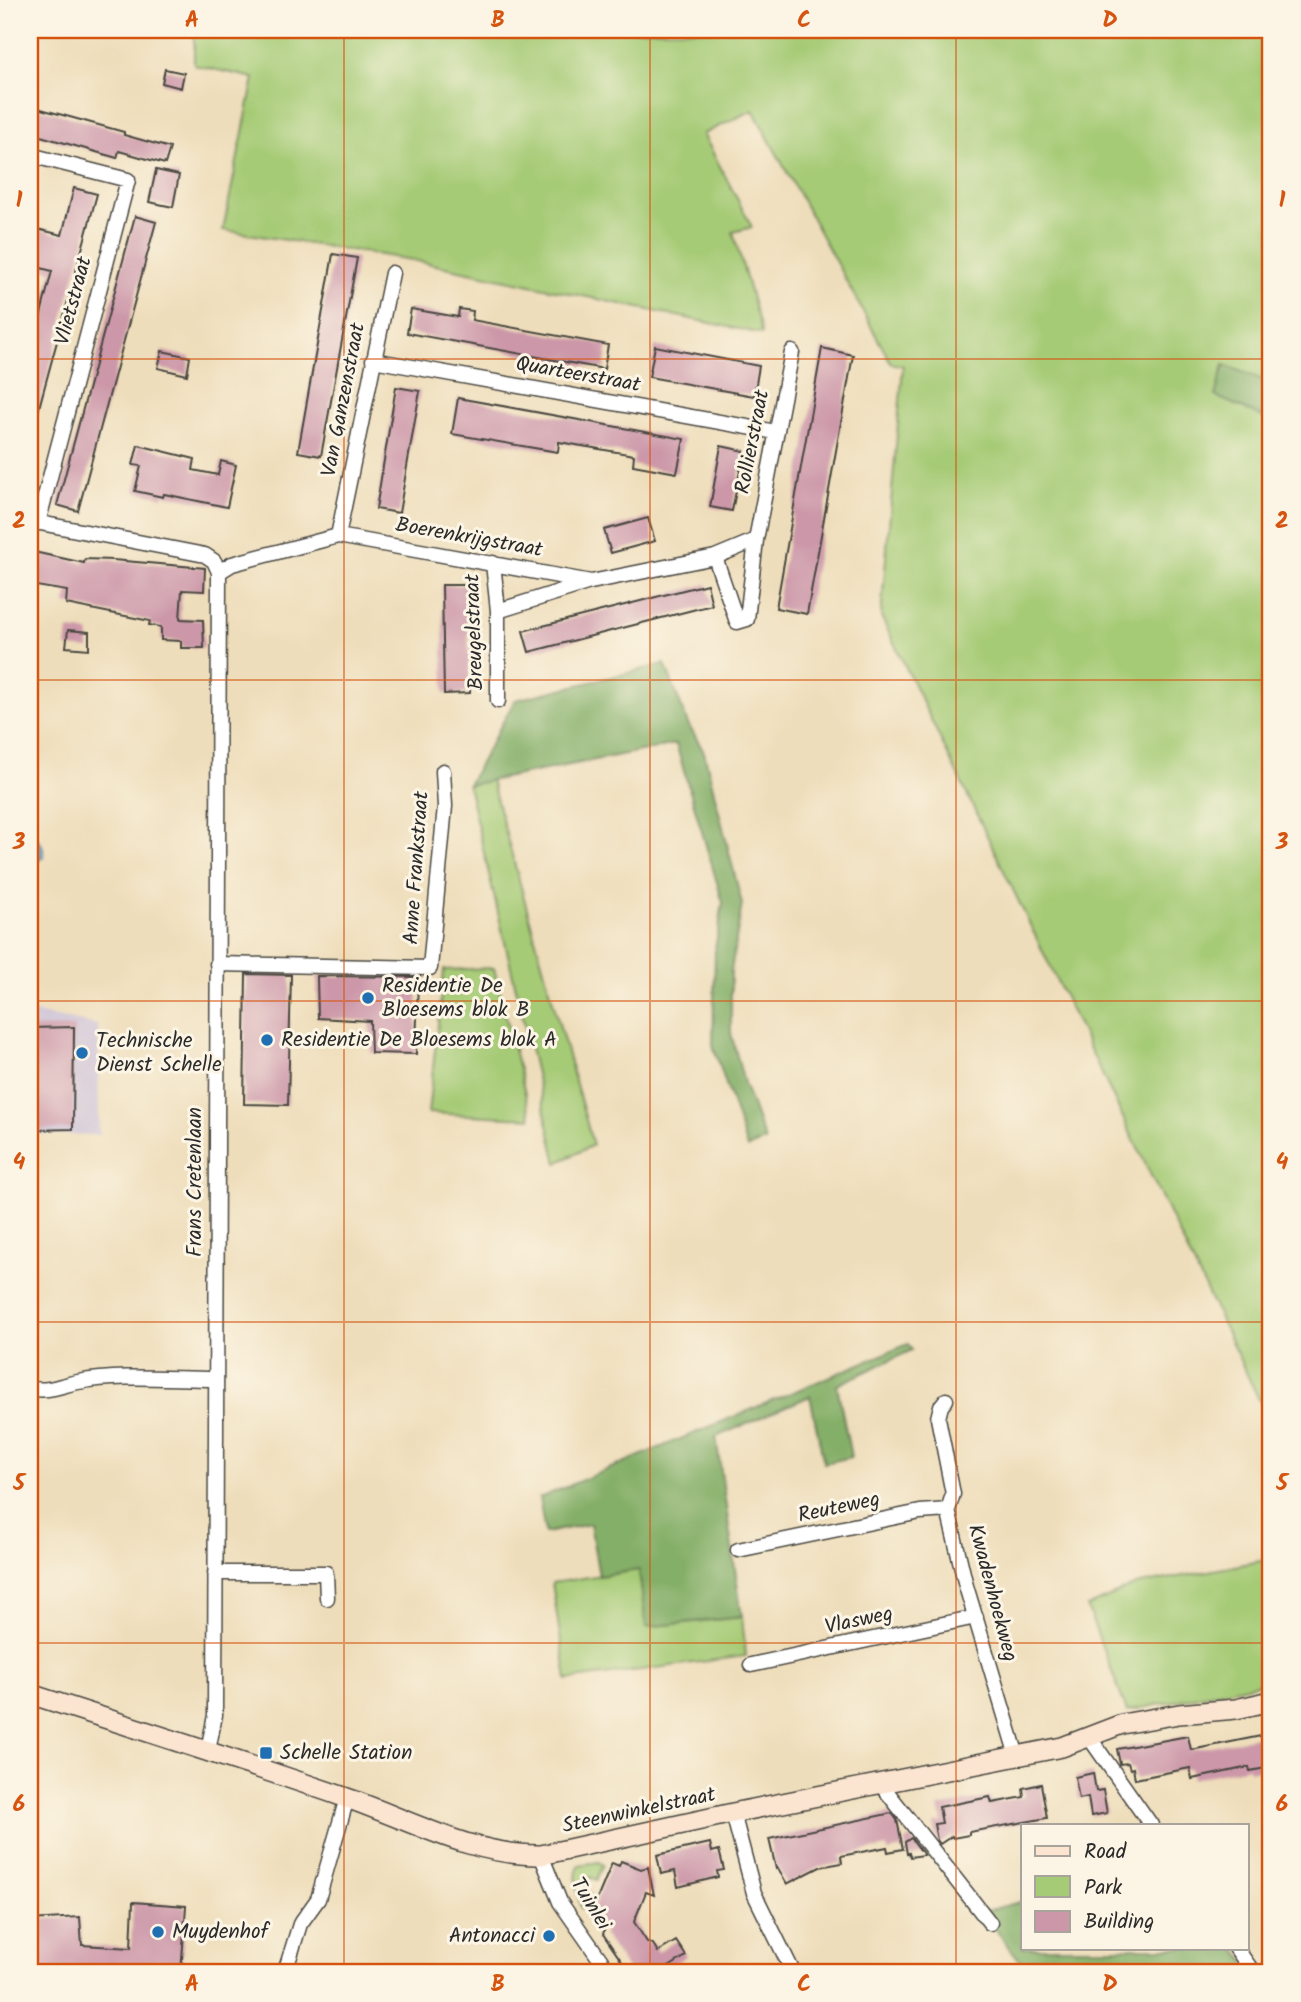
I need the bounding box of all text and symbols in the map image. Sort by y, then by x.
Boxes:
text: A [185,3,199,39]
text: B [491,3,505,39]
text: C [797,3,811,39]
text: D [1102,3,1118,39]
text: 1 [16,183,23,219]
text: 1 [1279,183,1286,219]
street label: Vlietstraat [46,252,102,349]
street label: Van Ganzenstraat [313,319,375,480]
street label: Quarteerstraat [513,348,644,402]
street label: Rollierstraat [727,386,779,497]
text: 2 [12,504,26,540]
text: 2 [1275,504,1289,540]
street label: Boerenkrijgstraat [393,509,546,567]
street label: Breugelstraat [456,572,494,691]
street label: Anne Frankstraat [395,789,439,946]
text: 3 [12,825,26,861]
text: 3 [1275,825,1289,861]
place label: Residentie De Bloesems blok B [382,970,529,1027]
marker: Residentie De Bloesems blok B [360,990,376,1006]
place label: Residentie De Bloesems blok A [281,1024,557,1057]
place label: Technische Dienst Schelle [96,1025,222,1082]
marker: Residentie De Bloesems blok A [259,1032,275,1048]
marker: Technische Dienst Schelle [74,1045,90,1061]
street label: Frans Cretenlaan [179,1107,212,1257]
text: 4 [13,1145,26,1181]
text: 4 [1276,1145,1289,1181]
text: 5 [12,1466,27,1502]
text: 5 [1275,1466,1290,1502]
street label: Reuteweg [795,1483,883,1533]
street label: Kwadenhoekweg [958,1521,1026,1665]
street label: Vlasweg [822,1598,896,1644]
place label: Schelle Station [280,1737,412,1770]
marker: Schelle Station [258,1745,274,1761]
street label: Steenwinkelstraat [559,1778,720,1843]
text: 6 [13,1787,25,1823]
text: 6 [1276,1787,1288,1823]
legend [1021,1824,1248,1950]
text: Road [1084,1836,1127,1869]
street label: Tuinlei [561,1871,620,1938]
text: Park [1084,1872,1122,1905]
text: Building [1084,1906,1154,1939]
place label: Muydenhof [172,1916,270,1949]
place label: Antonacci [449,1920,536,1953]
marker: Muydenhof [150,1924,166,1940]
marker: Antonacci [541,1928,557,1944]
text: A [185,1967,199,2002]
text: B [491,1967,505,2002]
text: C [797,1967,811,2002]
text: D [1102,1967,1118,2002]

